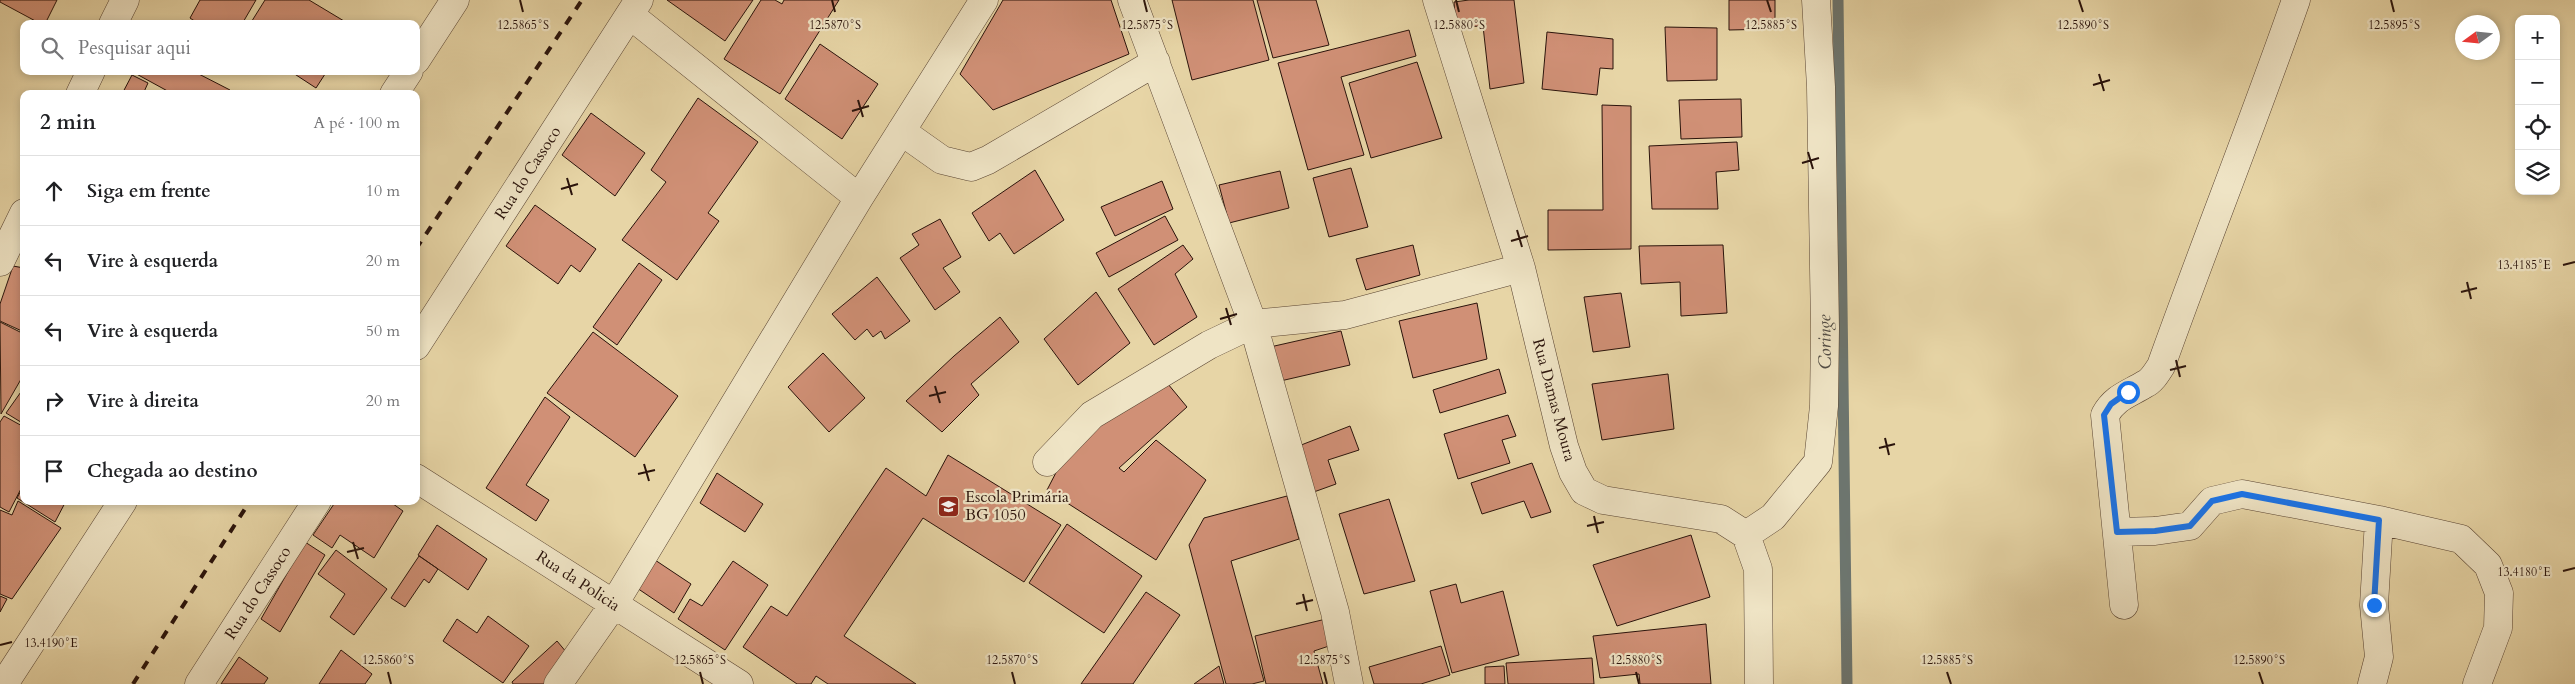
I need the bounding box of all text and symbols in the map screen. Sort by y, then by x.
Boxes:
north arrow [2455,15,2500,60]
map controls [2515,15,2560,195]
button: + [2515,15,2560,60]
text: 12.5865°S [497,17,549,33]
text: 12.5870°S [809,17,861,33]
text: 12.5875°S [1121,17,1173,33]
text: 12.5880°S [1433,17,1485,33]
text: 12.5885°S [1745,17,1797,33]
text: 12.5890°S [2057,17,2109,33]
text: 12.5895°S [2368,17,2420,33]
search box [20,20,420,75]
icon: search [38,34,66,62]
text: Pesquisar aqui [78,35,191,61]
button: − [2515,60,2560,105]
button: locate [2515,105,2560,150]
text: 2 min [40,108,96,137]
text: A pé · 100 m [313,112,400,134]
street label: Rua do Cassoco [490,122,567,224]
button: layers [2515,150,2560,195]
icon: ahead [40,177,68,205]
text: Siga em frente [87,178,211,204]
text: 10 m [366,180,400,202]
icon: left [40,247,68,275]
text: Vire à esquerda [87,248,218,274]
text: 20 m [366,250,400,272]
text: 13.4185°E [2497,257,2551,273]
water label: Coringe [1812,313,1838,370]
icon: left [40,317,68,345]
text: Vire à esquerda [87,318,218,344]
text: 50 m [366,320,400,342]
street label: Rua Damas Moura [1527,336,1581,464]
route start [2117,381,2140,404]
icon: right [40,387,68,415]
text: Vire à direita [87,388,199,414]
text: 20 m [366,390,400,412]
icon: arrive [40,457,68,485]
text: Chegada ao destino [87,458,258,484]
place label: Escola Primária BG 1050 [965,486,1069,526]
school or university icon: Escola Primária BG 1050 [937,494,961,518]
street label: Rua do Cassoco [220,542,297,644]
street label: Rua da Policia [532,546,624,616]
text: 13.4180°E [2497,564,2551,580]
route end [2363,594,2386,617]
text: 13.4190°E [24,635,78,651]
text: 12.5860°S [362,652,414,668]
text: 12.5865°S [674,652,726,668]
text: 12.5870°S [986,652,1038,668]
text: 12.5875°S [1298,652,1350,668]
text: 12.5880°S [1610,652,1662,668]
text: 12.5885°S [1921,652,1973,668]
text: 12.5890°S [2233,652,2285,668]

